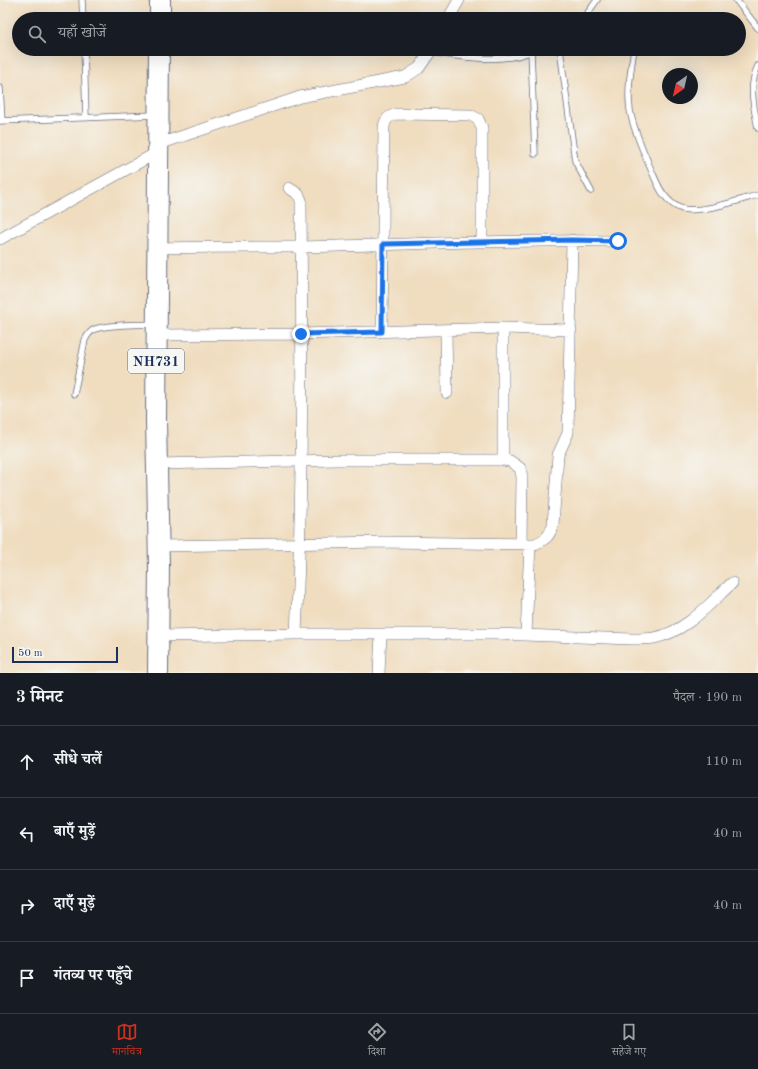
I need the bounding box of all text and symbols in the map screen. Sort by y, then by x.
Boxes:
search box [12,12,746,56]
icon: search [26,23,48,45]
text: यहाँ खोजें [58,26,106,41]
north arrow [662,68,698,104]
route start [609,232,627,250]
route end [292,325,310,343]
road number: NH731 [128,349,184,373]
scale bar [12,645,118,664]
text: 50 m [18,648,43,659]
text: 3 मिनट [16,689,63,706]
text: पैदल · 190 m [673,691,742,704]
icon: ahead [16,751,38,773]
text: सीधे चलें [54,753,102,768]
text: 110 m [705,755,742,768]
icon: left [16,823,38,845]
text: बाएँ मुड़ें [54,825,95,840]
text: 40 m [713,827,742,840]
icon: right [16,895,38,917]
text: दाएँ मुड़ें [54,897,95,912]
text: 40 m [713,899,742,912]
icon: arrive [16,967,38,989]
text: गंतव्य पर पहुँचे [54,969,132,984]
tab: मानचित्र [112,1021,142,1062]
tab: दिशा [366,1021,388,1062]
tab: सहेजे गए [612,1021,646,1062]

